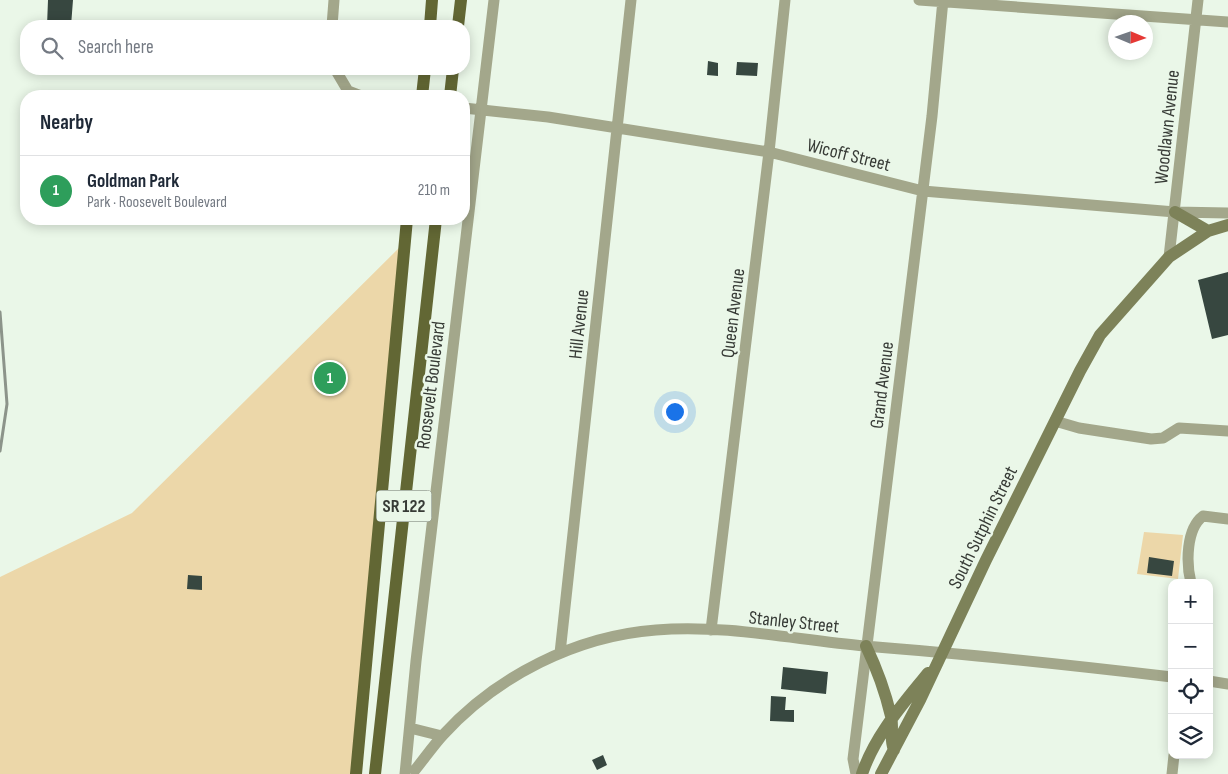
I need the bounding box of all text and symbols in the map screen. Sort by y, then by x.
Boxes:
north arrow [1108,15,1153,60]
search box [20,20,470,75]
icon: search [38,34,66,62]
text: Search here [78,36,154,59]
street label: Woodlawn Avenue [1150,69,1185,185]
text: Nearby [40,110,93,135]
street label: Wicoff Street [804,134,893,177]
text: Goldman Park [87,170,179,193]
text: 1 [53,181,59,200]
text: 210 m [418,181,450,200]
text: Park · Roosevelt Boulevard [87,193,227,212]
street label: Queen Avenue [717,267,750,359]
street label: Hill Avenue [564,288,595,360]
street label: Roosevelt Boulevard [412,320,451,450]
street label: Grand Avenue [866,340,899,430]
pin: 1 [314,359,346,397]
your location [662,399,688,425]
street label: South Sutphin Street [944,462,1023,593]
road number: SR 122 [376,491,432,522]
map controls [1168,579,1213,759]
button: + [1168,579,1213,624]
street label: Stanley Street [748,606,840,639]
button: − [1168,624,1213,669]
button: locate [1168,669,1213,714]
button: layers [1168,714,1213,759]

